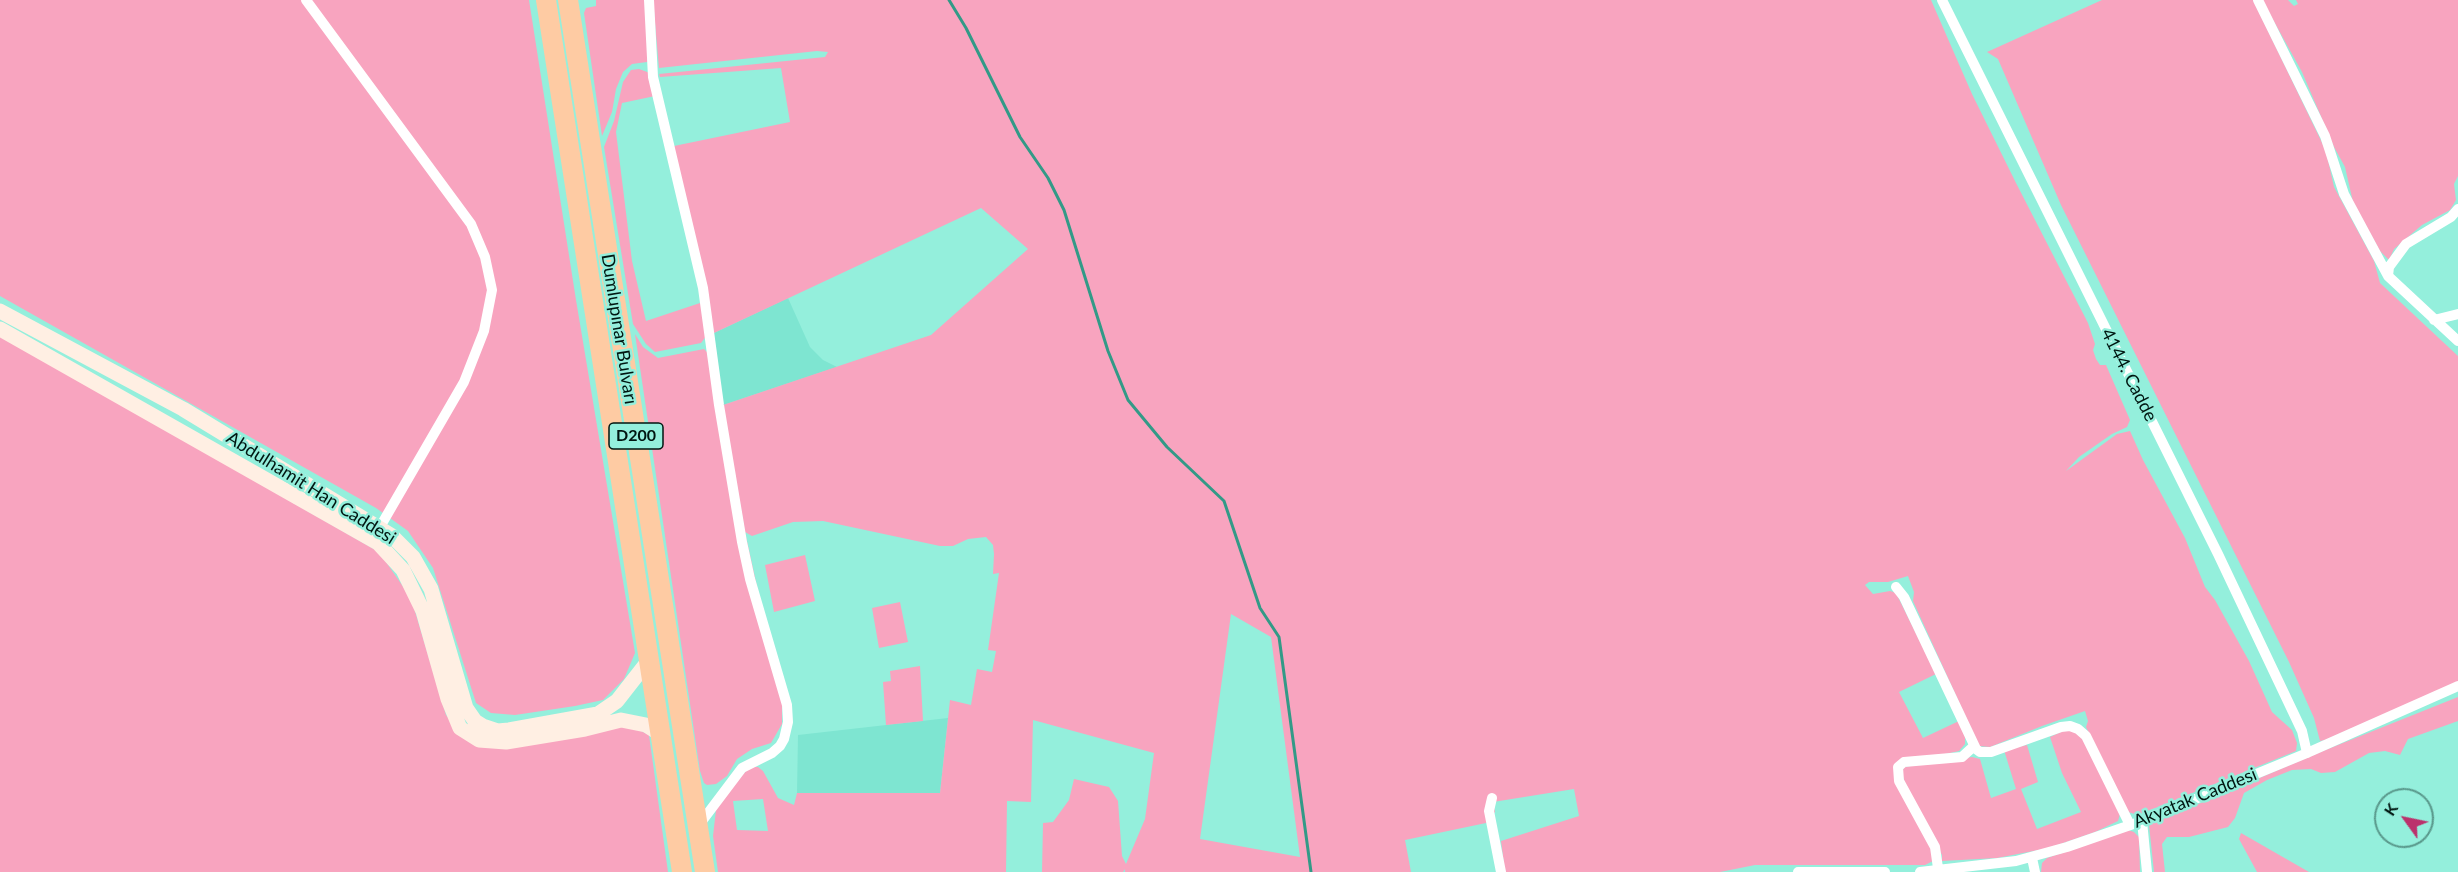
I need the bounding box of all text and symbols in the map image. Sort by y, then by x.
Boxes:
street label: Dumlupınar Bulvarı [596,252,642,406]
street label: 4144. Cadde [2096,325,2162,425]
road number: D200 [609,423,663,449]
street label: Abdulhamit Han Caddesi [222,427,400,549]
street label: Akyatak Caddesi [2130,763,2260,833]
north arrow [2374,788,2434,848]
text: K [2379,799,2401,819]

